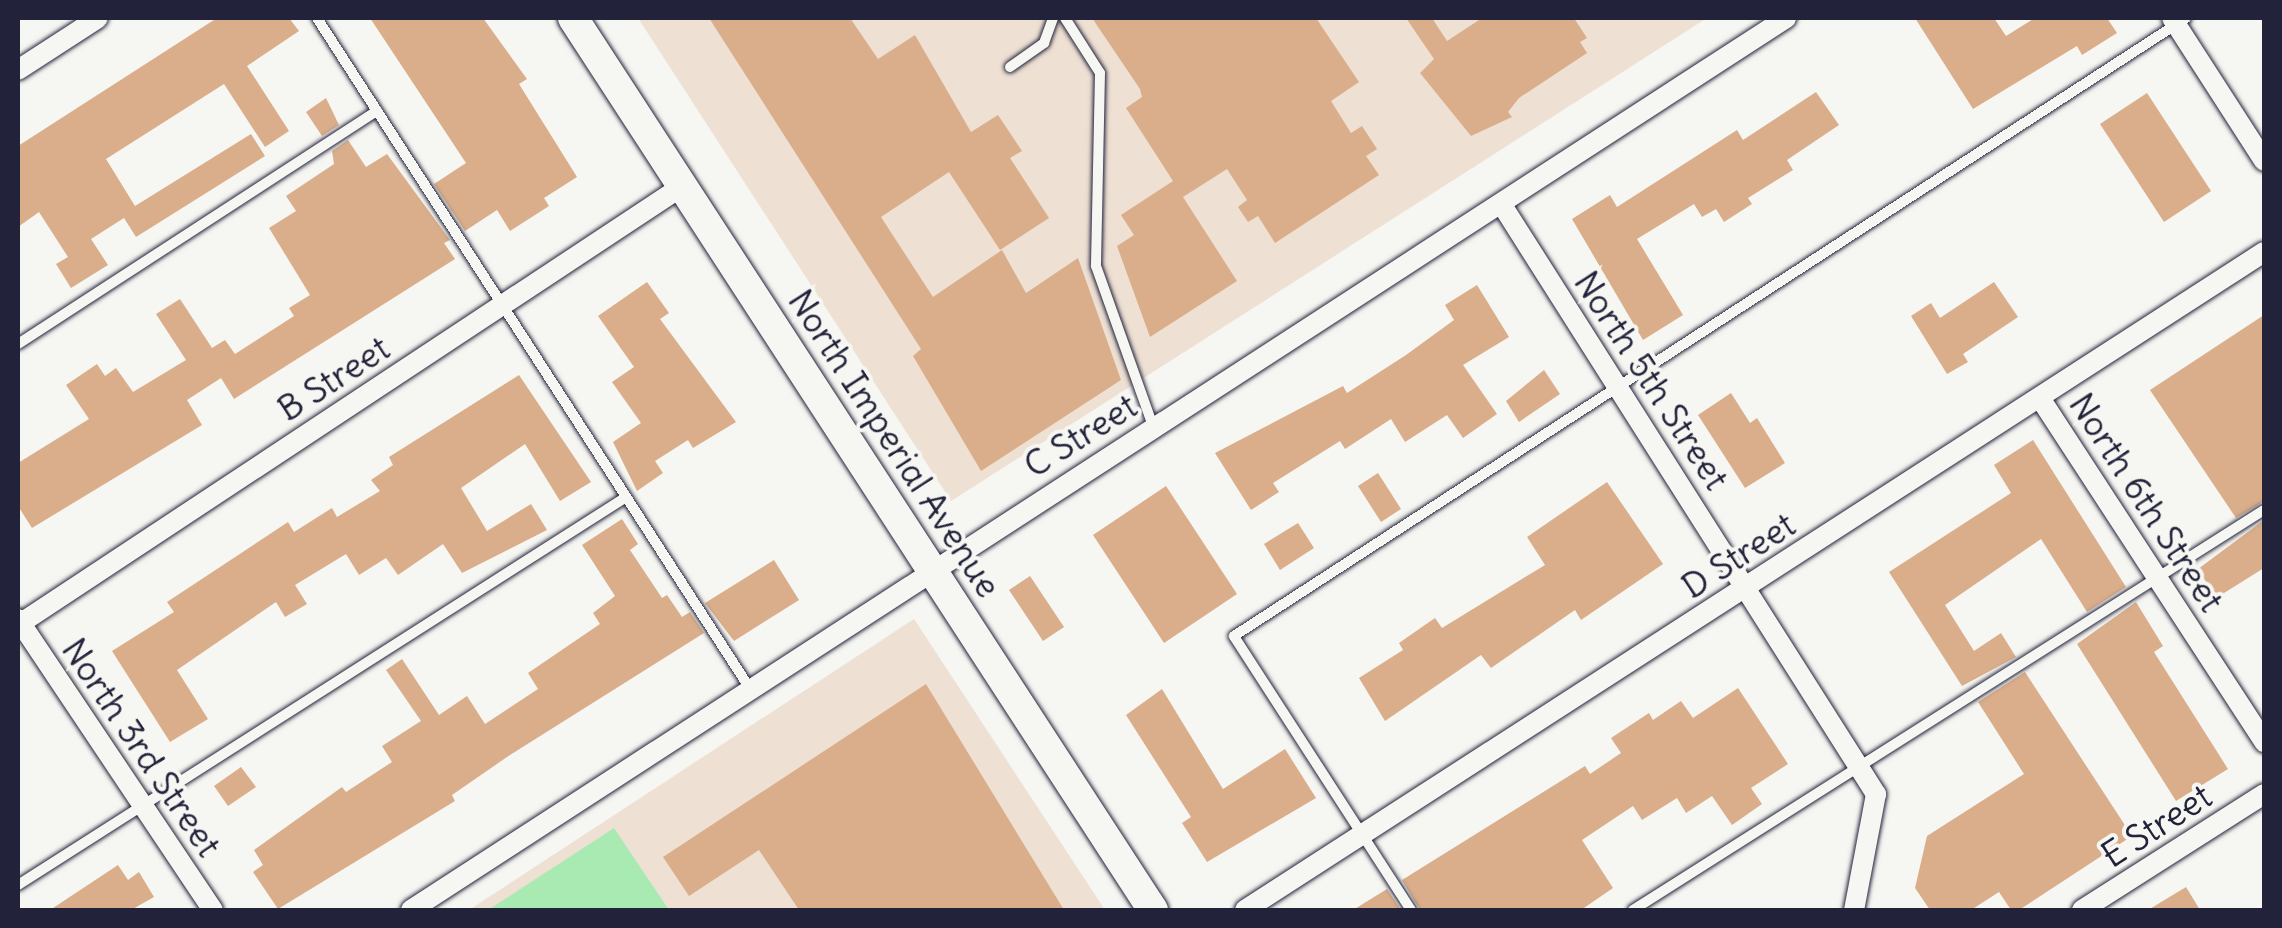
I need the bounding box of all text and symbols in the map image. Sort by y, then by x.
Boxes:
street label: North 5th Street [1566,263,1738,497]
street label: North Imperial Avenue [780,281,1010,605]
street label: B Street [269,326,397,430]
street label: C Street [1016,384,1144,486]
street label: North 6th Street [2061,385,2233,619]
street label: D Street [1673,503,1803,607]
street label: North 3rd Street [54,630,230,864]
street label: E Street [2093,774,2219,876]

